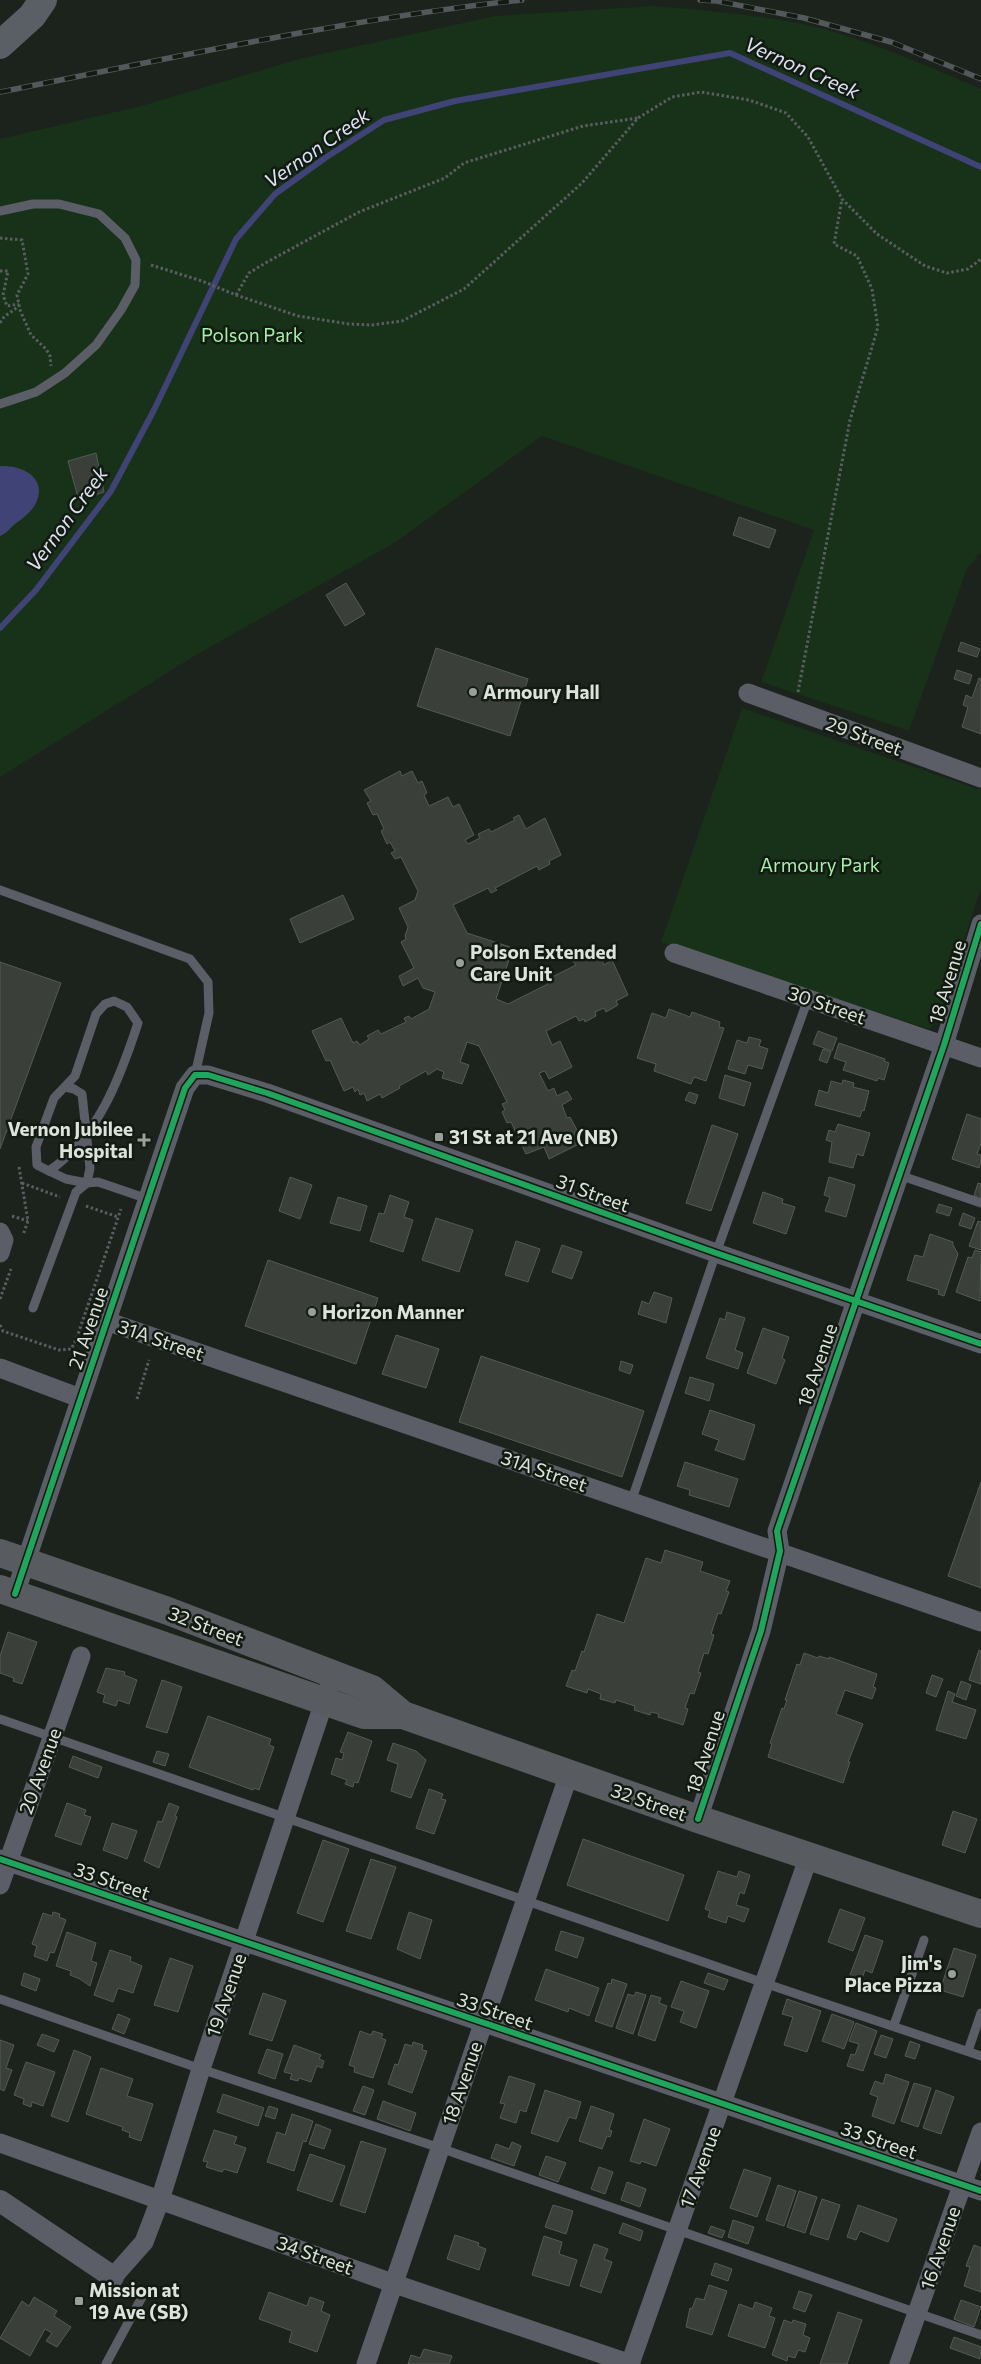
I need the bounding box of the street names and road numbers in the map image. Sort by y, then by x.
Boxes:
street label: 29 Street [823,711,906,760]
street label: 18 Avenue [923,937,970,1027]
street label: 30 Street [785,981,869,1029]
street label: 31 Street [553,1169,633,1216]
street label: 21 Avenue [63,1284,112,1372]
street label: 31A Street [115,1314,207,1365]
street label: 18 Avenue [792,1320,842,1410]
street label: 31A Street [498,1445,590,1496]
street label: 32 Street [165,1601,247,1650]
street label: 18 Avenue [680,1707,729,1797]
street label: 20 Avenue [13,1725,66,1817]
street label: 32 Street [608,1778,690,1825]
street label: 33 Street [71,1857,153,1904]
street label: 19 Avenue [201,1950,251,2040]
street label: 33 Street [454,1987,536,2034]
street label: 18 Avenue [437,2038,487,2128]
street label: 33 Street [838,2116,920,2163]
street label: 17 Avenue [674,2123,725,2211]
street label: 16 Avenue [915,2203,965,2293]
street label: 34 Street [274,2230,357,2279]

